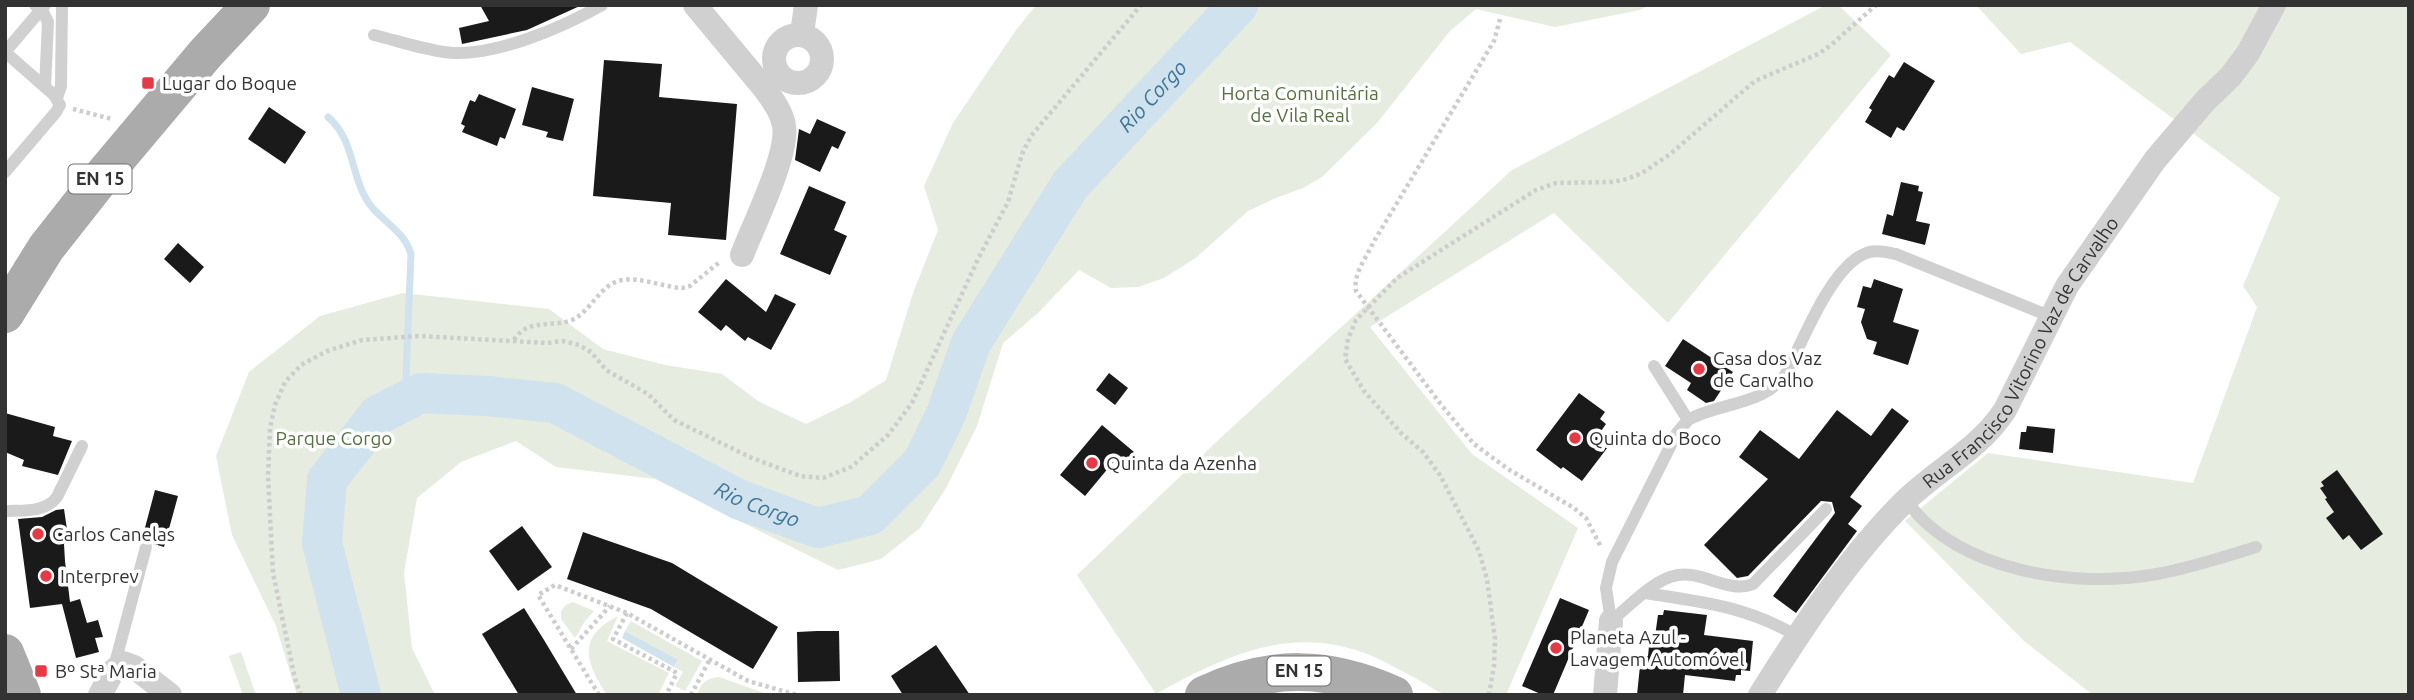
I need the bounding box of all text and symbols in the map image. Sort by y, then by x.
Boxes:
water label: Rio Corgo [1113,55,1191,136]
place label: Lugar do Boque [162,72,297,94]
marker: Lugar do Boque [140,75,156,91]
park label: Horta Comunitária de Vila Real [1221,82,1379,126]
road number: EN 15 [68,164,132,194]
street label: Rua Francisco Vitorino Vaz de Carvalho [1918,213,2123,492]
place label: Casa dos Vaz de Carvalho [1713,347,1822,391]
marker: Casa dos Vaz de Carvalho [1691,361,1707,377]
park label: Parque Corgo [276,427,392,449]
place label: Quinta do Boco [1589,427,1721,449]
marker: Quinta do Boco [1567,430,1583,446]
place label: Quinta da Azenha [1106,452,1257,474]
marker: Quinta da Azenha [1084,455,1100,471]
water label: Rio Corgo [711,476,803,531]
place label: Carlos Canelas [52,523,175,545]
marker: Carlos Canelas [30,526,46,542]
place label: Interprev [60,565,139,587]
marker: Interprev [38,568,54,584]
place label: Planeta Azul - Lavagem Automóvel [1570,626,1745,670]
marker: Planeta Azul - Lavagem Automóvel [1548,640,1564,656]
road number: EN 15 [1268,656,1330,686]
place label: Bº Stª Maria [55,660,157,682]
marker: Bº Stª Maria [33,663,49,679]

